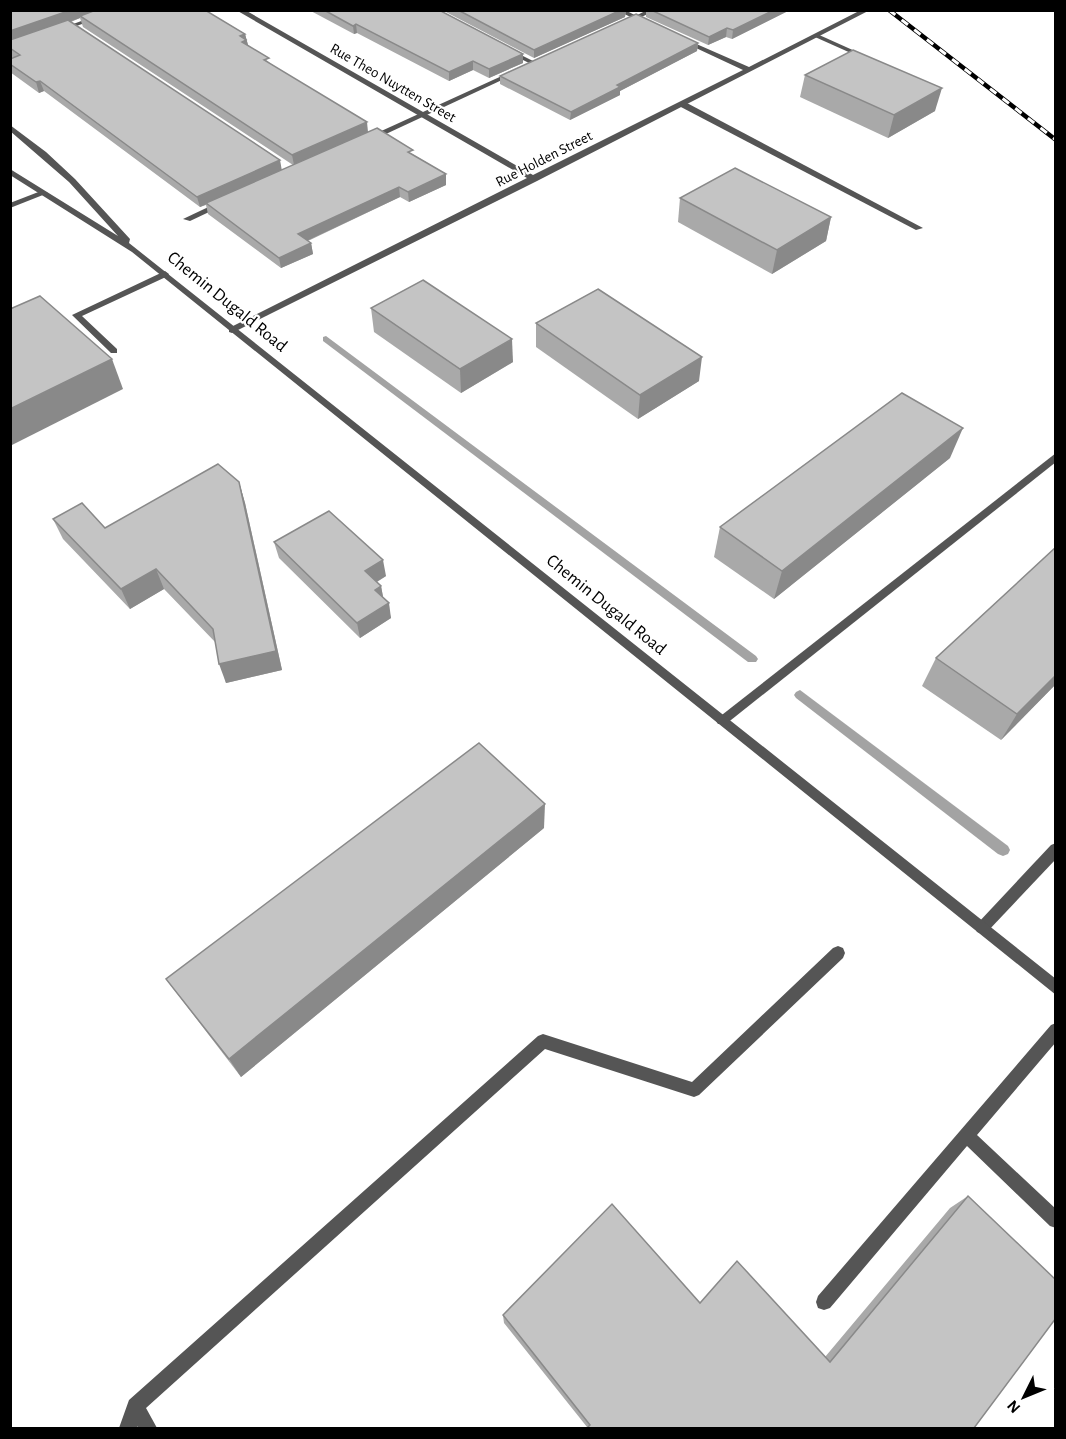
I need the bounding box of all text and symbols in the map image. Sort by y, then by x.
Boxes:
street label: Rue Theo Nuytten Street [328,41,459,125]
street label: Rue Holden Street [493,128,595,190]
street label: Chemin Dugald Road [164,248,290,356]
street label: Chemin Dugald Road [543,551,669,659]
north arrow [994,1367,1054,1427]
text: N [1004,1397,1023,1416]

